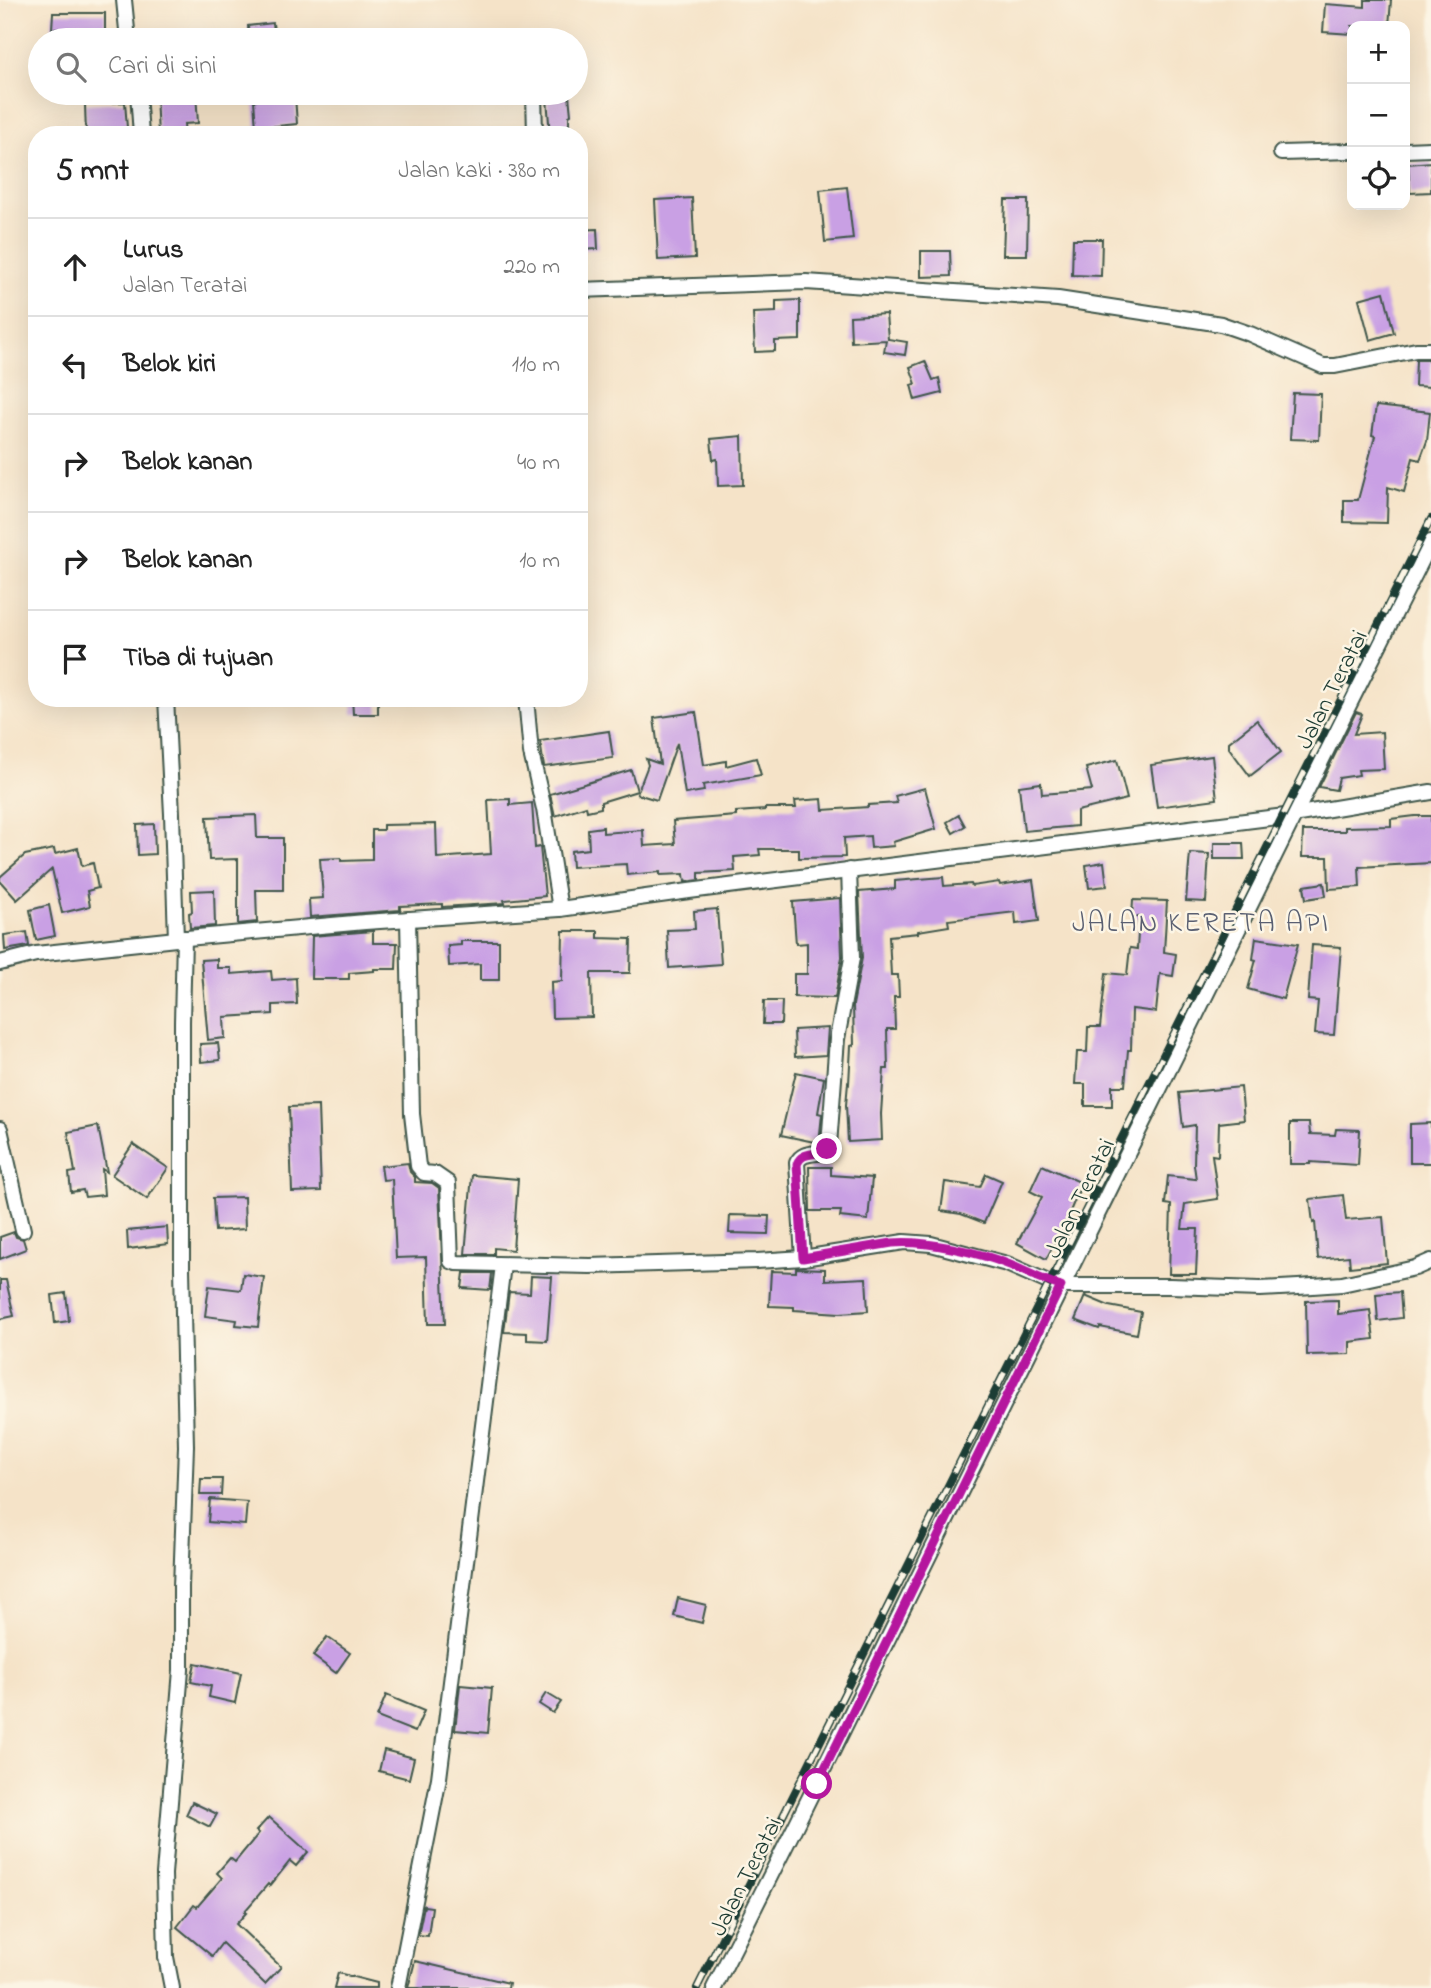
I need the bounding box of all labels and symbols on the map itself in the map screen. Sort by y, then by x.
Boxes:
street label: Jalan Teratai [1288,624,1378,756]
district label: JALAN KERETA API [1072,904,1330,945]
route end [811,1133,842,1164]
street label: Jalan Teratai [1037,1133,1125,1265]
route start [801,1768,832,1799]
street label: Jalan Teratai [702,1811,792,1943]

